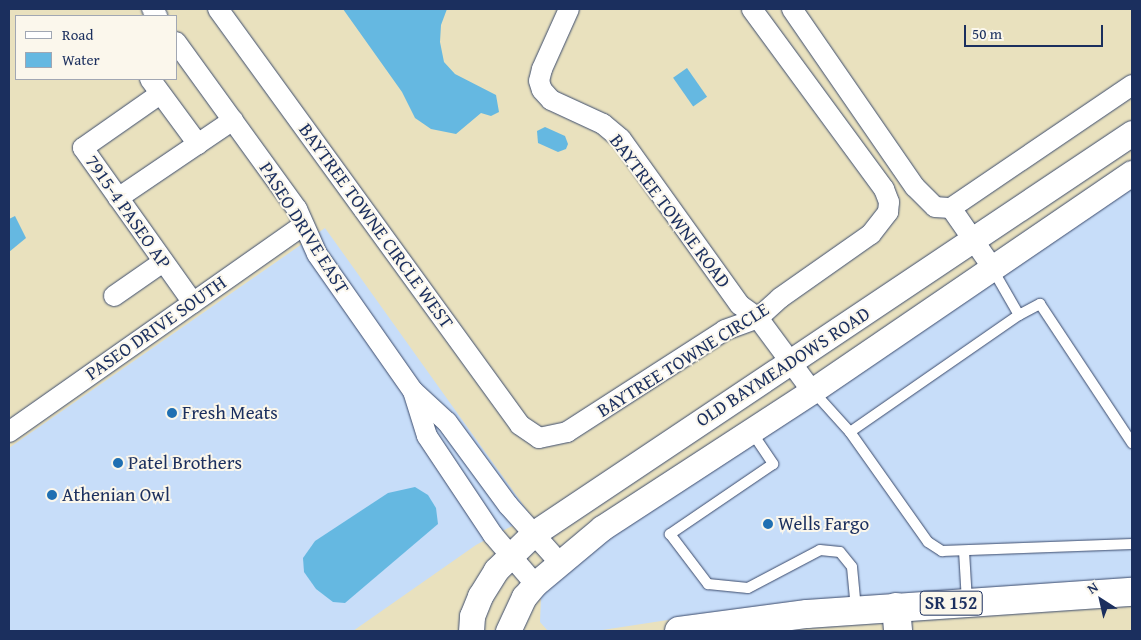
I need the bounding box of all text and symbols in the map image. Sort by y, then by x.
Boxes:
legend [15,15,178,80]
scale bar [966,15,1105,47]
text: 50 m [972,23,1002,44]
text: Road [62,24,93,45]
text: Water [62,49,100,70]
street label: BAYTREE TOWNE CIRCLE WEST [294,119,458,333]
street label: BAYTREE TOWNE ROAD [605,130,735,292]
street label: 7915-4 PASEO AP [80,151,176,273]
street label: PASEO DRIVE EAST [254,158,354,298]
street label: PASEO DRIVE SOUTH [81,271,231,385]
street label: BAYTREE TOWNE CIRCLE [593,298,773,422]
street label: OLD BAYMEADOWS ROAD [692,302,874,432]
place label: Fresh Meats [182,402,278,424]
marker: Fresh Meats [166,407,178,419]
place label: Patel Brothers [128,452,242,474]
marker: Patel Brothers [112,457,124,469]
place label: Athenian Owl [62,484,170,506]
marker: Athenian Owl [46,489,58,501]
place label: Wells Fargo [778,513,869,535]
marker: Wells Fargo [762,518,774,530]
north arrow [1076,575,1126,625]
text: N [1083,577,1102,599]
road number: SR 152 [918,588,984,618]

